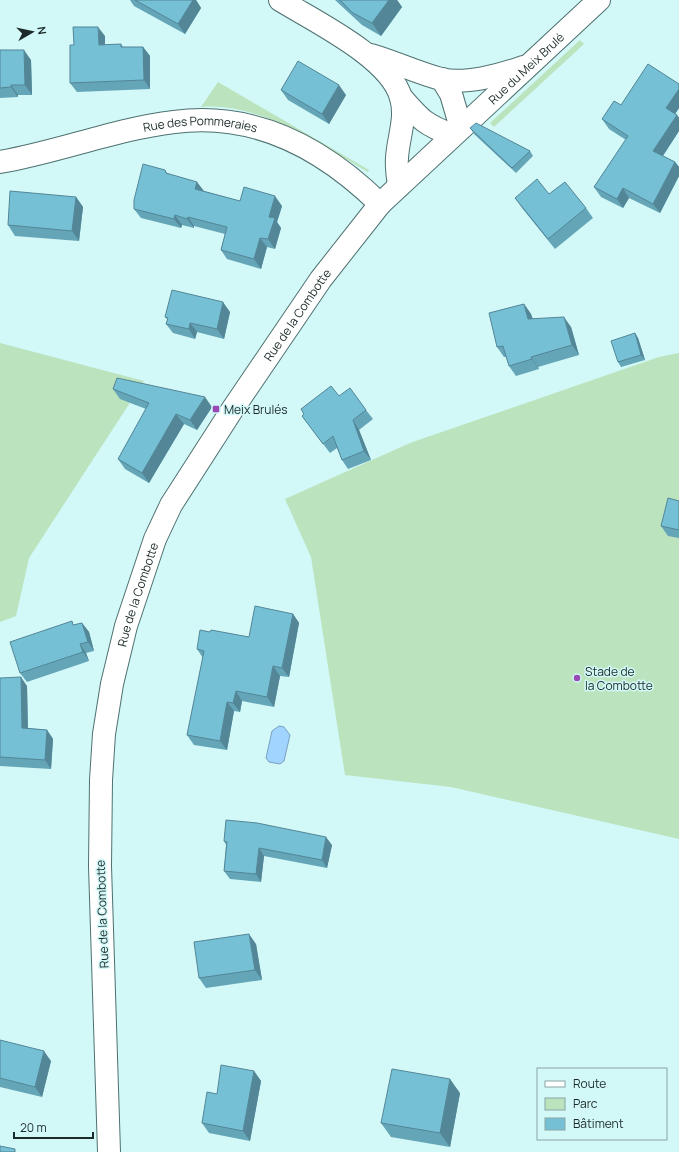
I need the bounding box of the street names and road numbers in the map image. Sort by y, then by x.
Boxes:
street label: Rue du Meix Brulé [484,28,568,108]
street label: Rue des Pommeraies [141,112,260,136]
street label: Rue de la Combotte [259,265,335,364]
street label: Rue de la Combotte [113,540,162,648]
street label: Rue de la Combotte [92,859,112,969]

